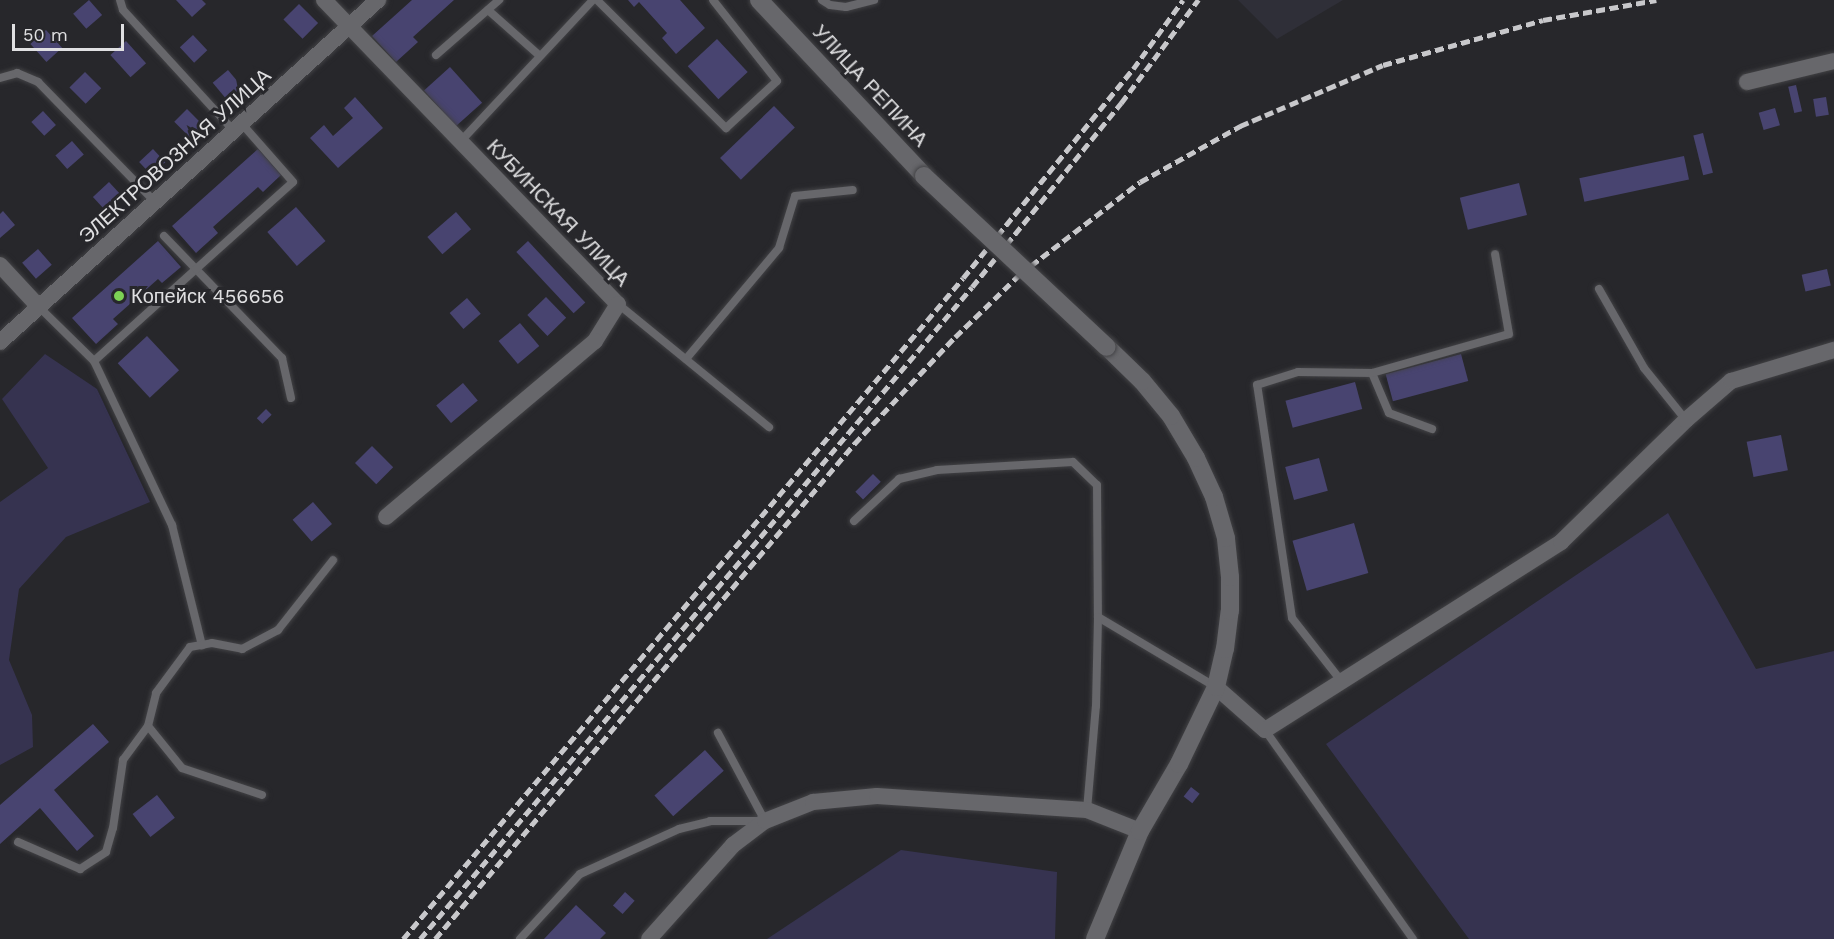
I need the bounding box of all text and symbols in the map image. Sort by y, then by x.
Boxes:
scale bar [15,12,128,50]
street label: УЛИЦА РЕПИНА [807,20,933,152]
text: 50 m [23,24,68,45]
street label: ЭЛЕКТРОВОЗНАЯ УЛИЦА [74,64,276,248]
street label: КУБИНСКАЯ УЛИЦА [482,135,634,291]
place label: Копейск 456656 [131,284,284,308]
marker: Копейск 456656 [112,289,126,303]

